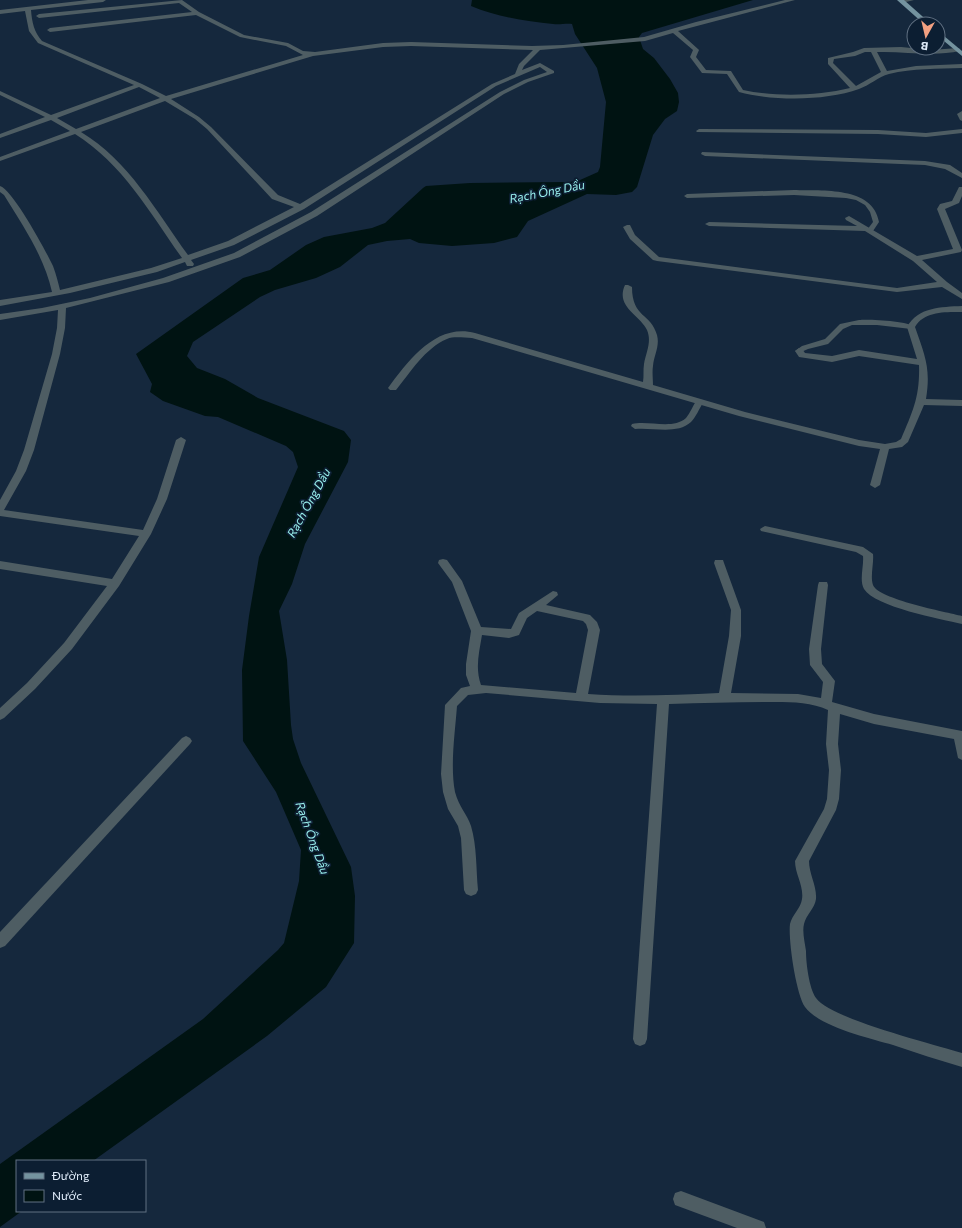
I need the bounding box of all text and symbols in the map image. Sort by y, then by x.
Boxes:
north arrow [906,16,946,56]
text: B [920,39,929,53]
water label: Rạch Ông Dầu [508,177,586,205]
water label: Rạch Ông Dầu [283,465,333,539]
water label: Rạch Ông Dầu [293,799,333,876]
legend [16,1160,146,1212]
text: Đường [51,1168,90,1182]
text: Nước [52,1188,82,1202]

